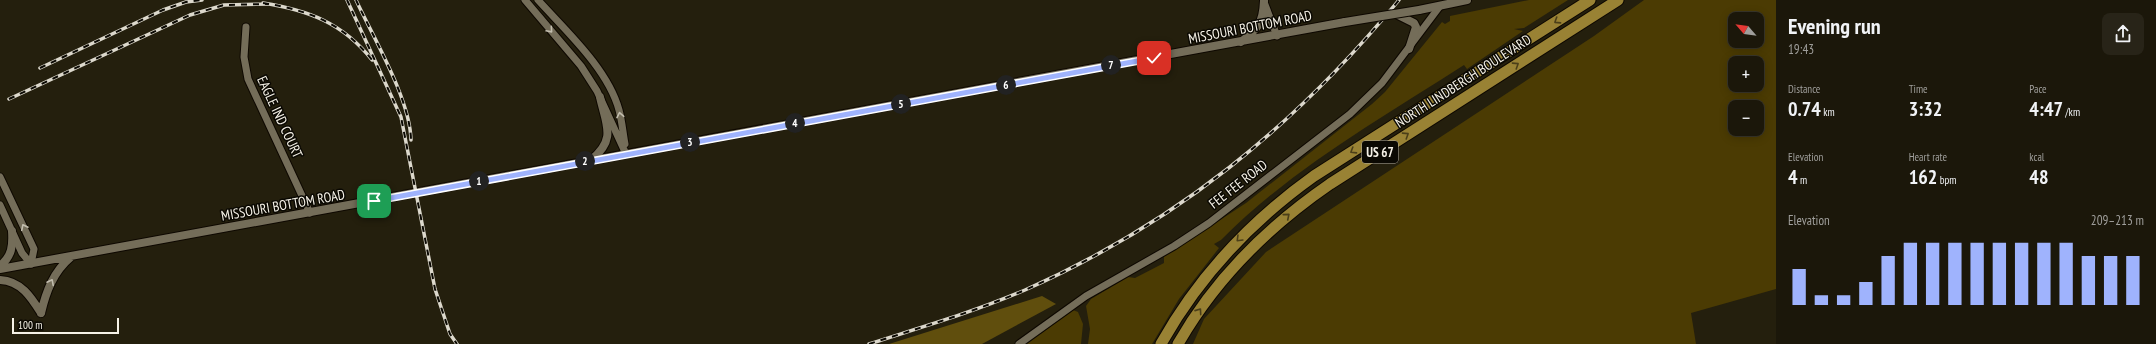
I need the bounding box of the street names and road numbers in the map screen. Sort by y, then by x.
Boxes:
street label: MISSOURI BOTTOM ROAD [1187,6,1313,48]
street label: NORTH LINDBERGH BOULEVARD [1392,30,1534,132]
street label: EAGLE IND COURT [253,73,307,162]
road number: US 67 [1362,141,1398,163]
street label: FEE FEE ROAD [1205,156,1271,212]
street label: MISSOURI BOTTOM ROAD [220,185,346,225]

